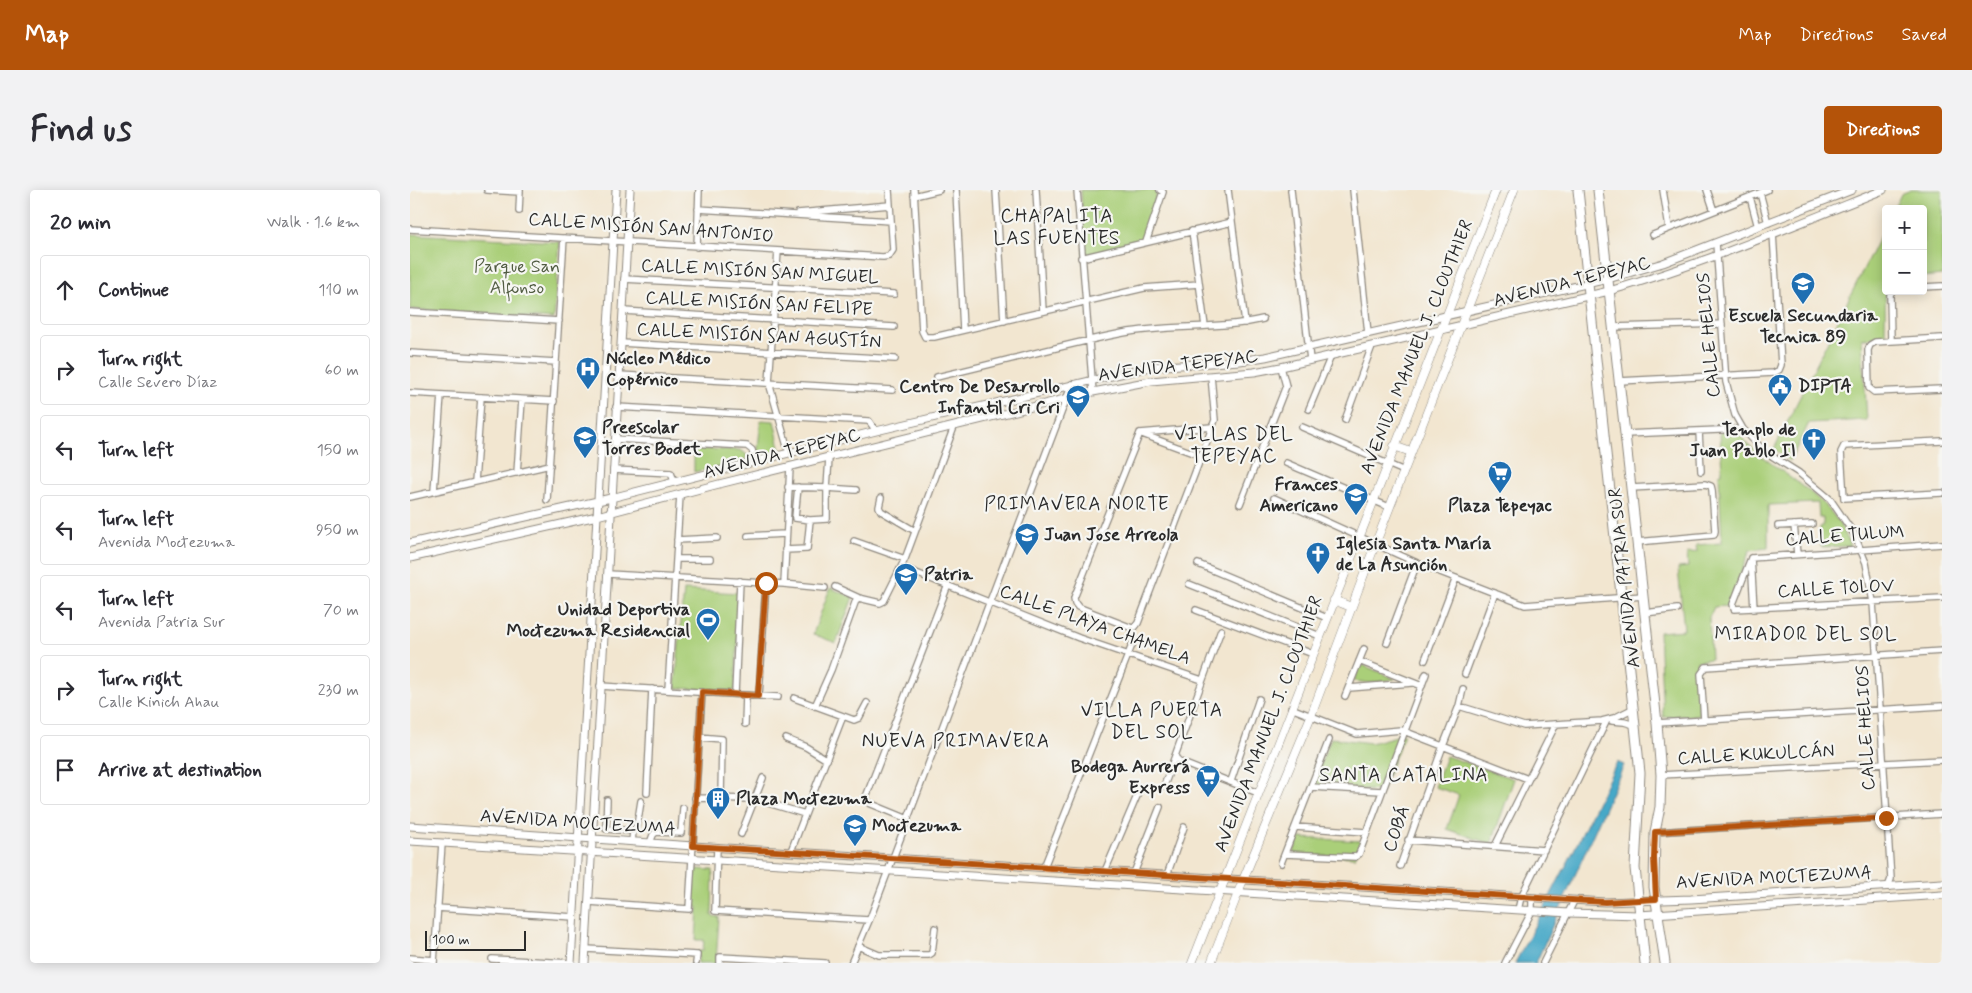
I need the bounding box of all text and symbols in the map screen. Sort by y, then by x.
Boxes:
text: Map [25,20,69,51]
text: Map [1739,23,1772,47]
text: Directions [1800,23,1874,47]
text: Saved [1902,23,1947,47]
button: Directions [1824,106,1942,154]
text: Find us [30,107,132,153]
district label: CHAPALITA LAS FUENTES [994,204,1120,251]
map controls [1882,205,1927,295]
button: + [1882,205,1927,250]
street label: CALLE MISIÓN SAN ANTONIO [528,207,774,249]
text: 20 min [50,209,111,237]
text: Walk · 1.6 km [267,212,360,233]
street label: AVENIDA MANUEL J. CLOUTHIER [1355,216,1479,478]
button: − [1882,250,1927,295]
street label: AVENIDA TEPEYAC [1491,251,1653,313]
street label: CALLE MISIÓN SAN MIGUEL [640,254,880,290]
park label: Parque San Alfonso [474,255,560,302]
school or university icon: Escuela Secundaria Tecnica 89 [1790,271,1816,305]
street label: CALLE HELIOS [1692,272,1726,398]
icon: ahead [51,276,79,304]
text: Continue [98,278,169,303]
text: 110 m [318,280,359,301]
street label: CALLE MISIÓN SAN FELIPE [645,286,873,322]
place label: Escuela Secundaria Tecnica 89 [1728,304,1879,349]
street label: CALLE MISIÓN SAN AGUSTÍN [636,318,882,354]
street label: AVENIDA TEPEYAC [1097,344,1260,388]
text: Turn right [98,347,182,372]
place label: Núcleo Médico Copérnico [606,347,711,392]
icon: right [51,356,79,384]
hospital icon: Núcleo Médico Copérnico [575,356,601,390]
text: 60 m [325,360,359,381]
text: Calle Severo Díaz [98,372,217,393]
public building icon: DIPTA [1767,373,1793,407]
place label: DIPTA [1798,374,1852,398]
place label: Centro De Desarrollo Infantil Cri Cri [899,375,1060,420]
school or university icon: Centro De Desarrollo Infantil Cri Cri [1065,384,1091,418]
place label: Preescolar Torres Bodet [602,416,702,461]
place label: Templo de Juan Pablo II [1690,418,1797,463]
district label: VILLAS DEL TEPEYAC [1174,422,1294,469]
street label: AVENIDA TEPEYAC [701,423,863,485]
school or university icon: Preescolar Torres Bodet [572,425,598,459]
church icon: Templo de Juan Pablo II [1801,427,1827,461]
icon: left [51,436,79,464]
text: Turn left [98,438,174,463]
text: 150 m [317,440,359,461]
supermarket icon: Plaza Tepeyac [1487,460,1513,494]
place label: Frances Americano [1259,473,1338,518]
school or university icon: Frances Americano [1343,482,1369,516]
street label: AVENIDA PATRIA SUR [1604,487,1646,669]
district label: PRIMAVERA NORTE [984,492,1170,517]
place label: Plaza Tepeyac [1448,494,1553,518]
text: Turn left [98,507,174,532]
icon: left [51,516,79,544]
text: 950 m [316,520,359,541]
street label: CALLE TULUM [1785,520,1905,552]
school or university icon: Juan Jose Arreola [1014,522,1040,556]
place label: Juan Jose Arreola [1044,523,1179,547]
text: Avenida Moctezuma [98,532,235,553]
place label: Iglesia Santa María de La Asunción [1336,532,1492,577]
church icon: Iglesia Santa María de La Asunción [1305,541,1331,575]
school or university icon: Patria [893,562,919,596]
place label: Patria [924,563,974,587]
route start [755,572,778,595]
street label: CALLE TOLOV [1777,574,1896,604]
street label: CALLE PLAYA CHAMELA [996,579,1194,671]
text: Turn left [98,587,174,612]
street label: AVENIDA MANUEL J. CLOUTHIER [1209,593,1329,855]
icon: left [51,596,79,624]
place label: Unidad Deportiva Moctezuma Residencial [506,598,691,643]
text: 70 m [323,600,359,621]
sports icon: Unidad Deportiva Moctezuma Residencial [695,607,721,641]
text: Avenida Patria Sur [98,612,225,633]
district label: MIRADOR DEL SOL [1715,622,1898,647]
street label: CALLE HELIOS [1851,665,1881,791]
text: Turn right [98,667,182,692]
icon: right [51,676,79,704]
text: 230 m [318,680,359,701]
text: Calle Kinich Ahau [98,692,219,713]
district label: VILLA PUERTA DEL SOL [1081,698,1223,745]
district label: NUEVA PRIMAVERA [862,729,1050,754]
street label: CALLE KUKULCÁN [1677,739,1835,771]
place label: Bodega Aurrerá Express [1071,755,1190,800]
icon: arrive [51,756,79,784]
text: Arrive at destination [98,758,262,783]
district label: SANTA CATALINA [1319,763,1489,788]
supermarket icon: Bodega Aurrerá Express [1195,764,1221,798]
building icon: Plaza Moctezuma [705,786,731,820]
place label: Plaza Moctezuma [736,787,873,811]
street label: COBÁ [1378,803,1416,855]
street label: AVENIDA MOCTEZUMA [479,804,677,842]
route end [1875,807,1898,830]
school or university icon: Moctezuma [842,813,868,847]
place label: Moctezuma [872,814,962,838]
street label: AVENIDA MOCTEZUMA [1675,861,1873,895]
scale bar [425,928,526,951]
text: 100 m [432,931,470,949]

